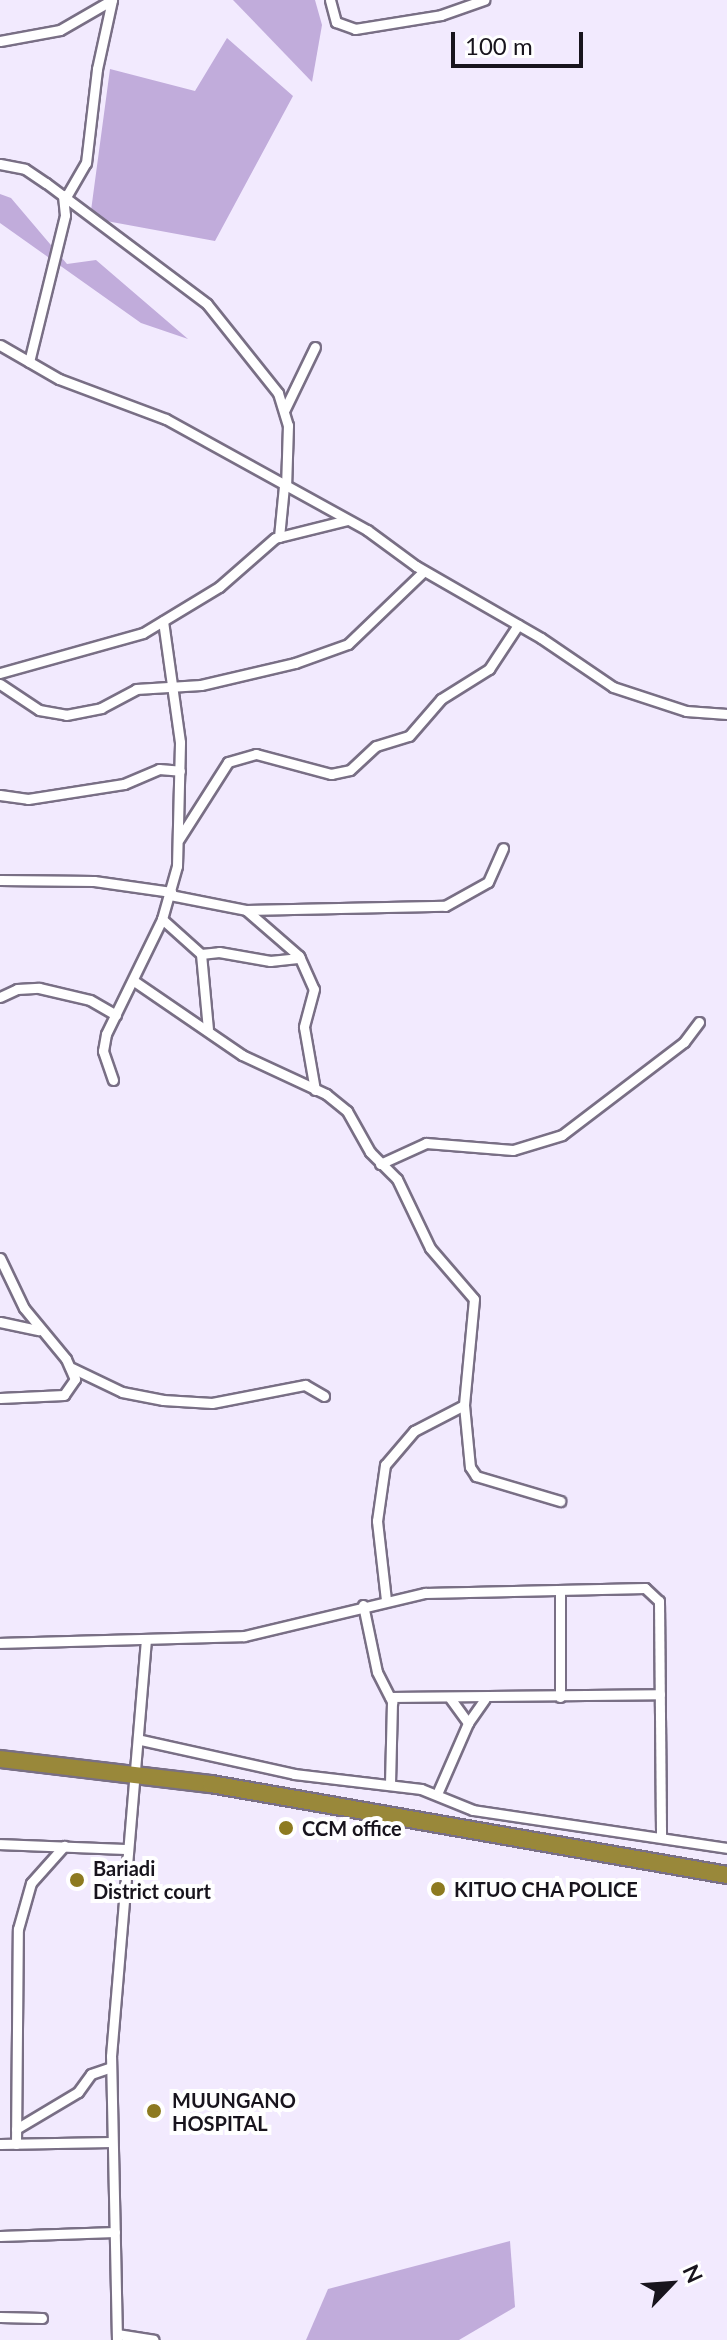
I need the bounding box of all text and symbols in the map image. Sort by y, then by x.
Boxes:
scale bar [455,16,587,66]
text: 100 m [465,31,533,60]
place label: CCM office [302,1816,402,1840]
marker: CCM office [277,1819,295,1837]
place label: Bariadi District court [93,1856,211,1903]
marker: Bariadi District court [68,1871,86,1889]
place label: KITUO CHA POLICE [454,1877,638,1901]
marker: KITUO CHA POLICE [429,1880,447,1898]
place label: MUUNGANO HOSPITAL [172,2088,296,2135]
marker: MUUNGANO HOSPITAL [143,2100,165,2122]
north arrow [631,2244,711,2324]
text: N [677,2260,709,2287]

